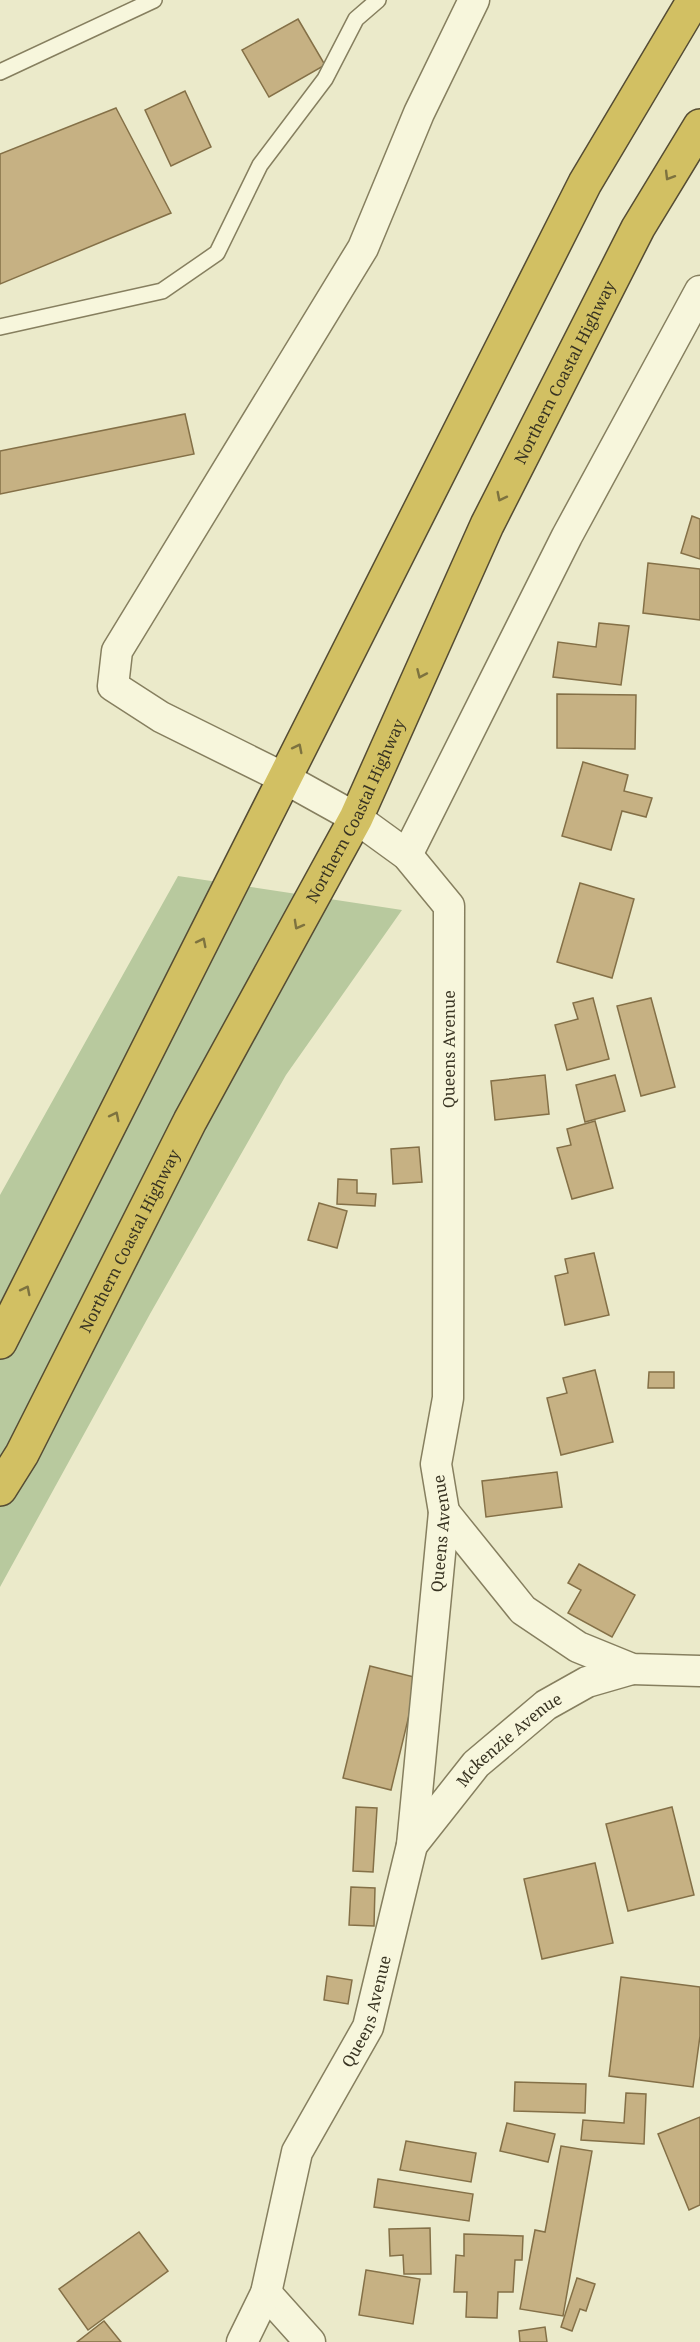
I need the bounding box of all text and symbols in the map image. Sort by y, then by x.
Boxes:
one-way arrow [666,169,677,180]
street label: Northern Coastal Highway [509,276,621,468]
one-way arrow [497,491,509,502]
one-way arrow [416,668,428,679]
street label: Northern Coastal Highway [301,714,410,907]
one-way arrow [291,744,303,755]
one-way arrow [294,919,305,929]
one-way arrow [195,937,207,948]
street label: Queens Avenue [438,990,460,1108]
one-way arrow [107,1111,119,1122]
street label: Northern Coastal Highway [74,1145,185,1336]
one-way arrow [19,1285,31,1296]
street label: Queens Avenue [425,1473,455,1593]
street label: Mckenzie Avenue [451,1687,566,1791]
street label: Queens Avenue [336,1953,396,2071]

